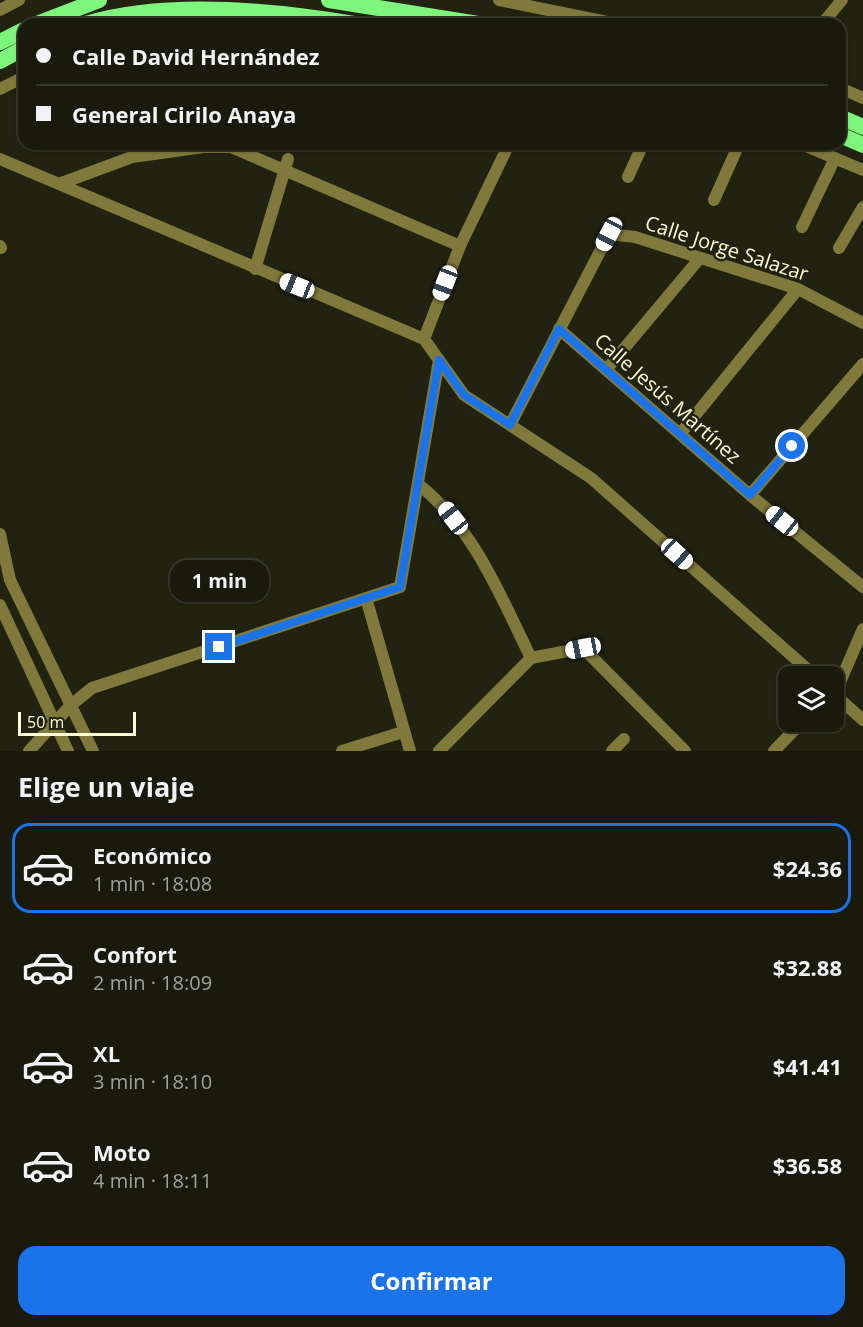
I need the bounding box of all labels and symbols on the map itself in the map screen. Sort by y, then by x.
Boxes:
street label: Calle Jorge Salazar [642,209,812,287]
car [593,214,625,254]
car [430,263,460,303]
car [277,271,317,301]
street label: Calle Jesús Martínez [589,327,747,469]
route start [778,432,805,459]
car [435,498,471,538]
car [762,503,802,539]
car [658,535,696,573]
callout: 1 min [170,560,268,602]
route end [205,633,232,660]
car [564,636,602,660]
scale bar [18,709,136,736]

